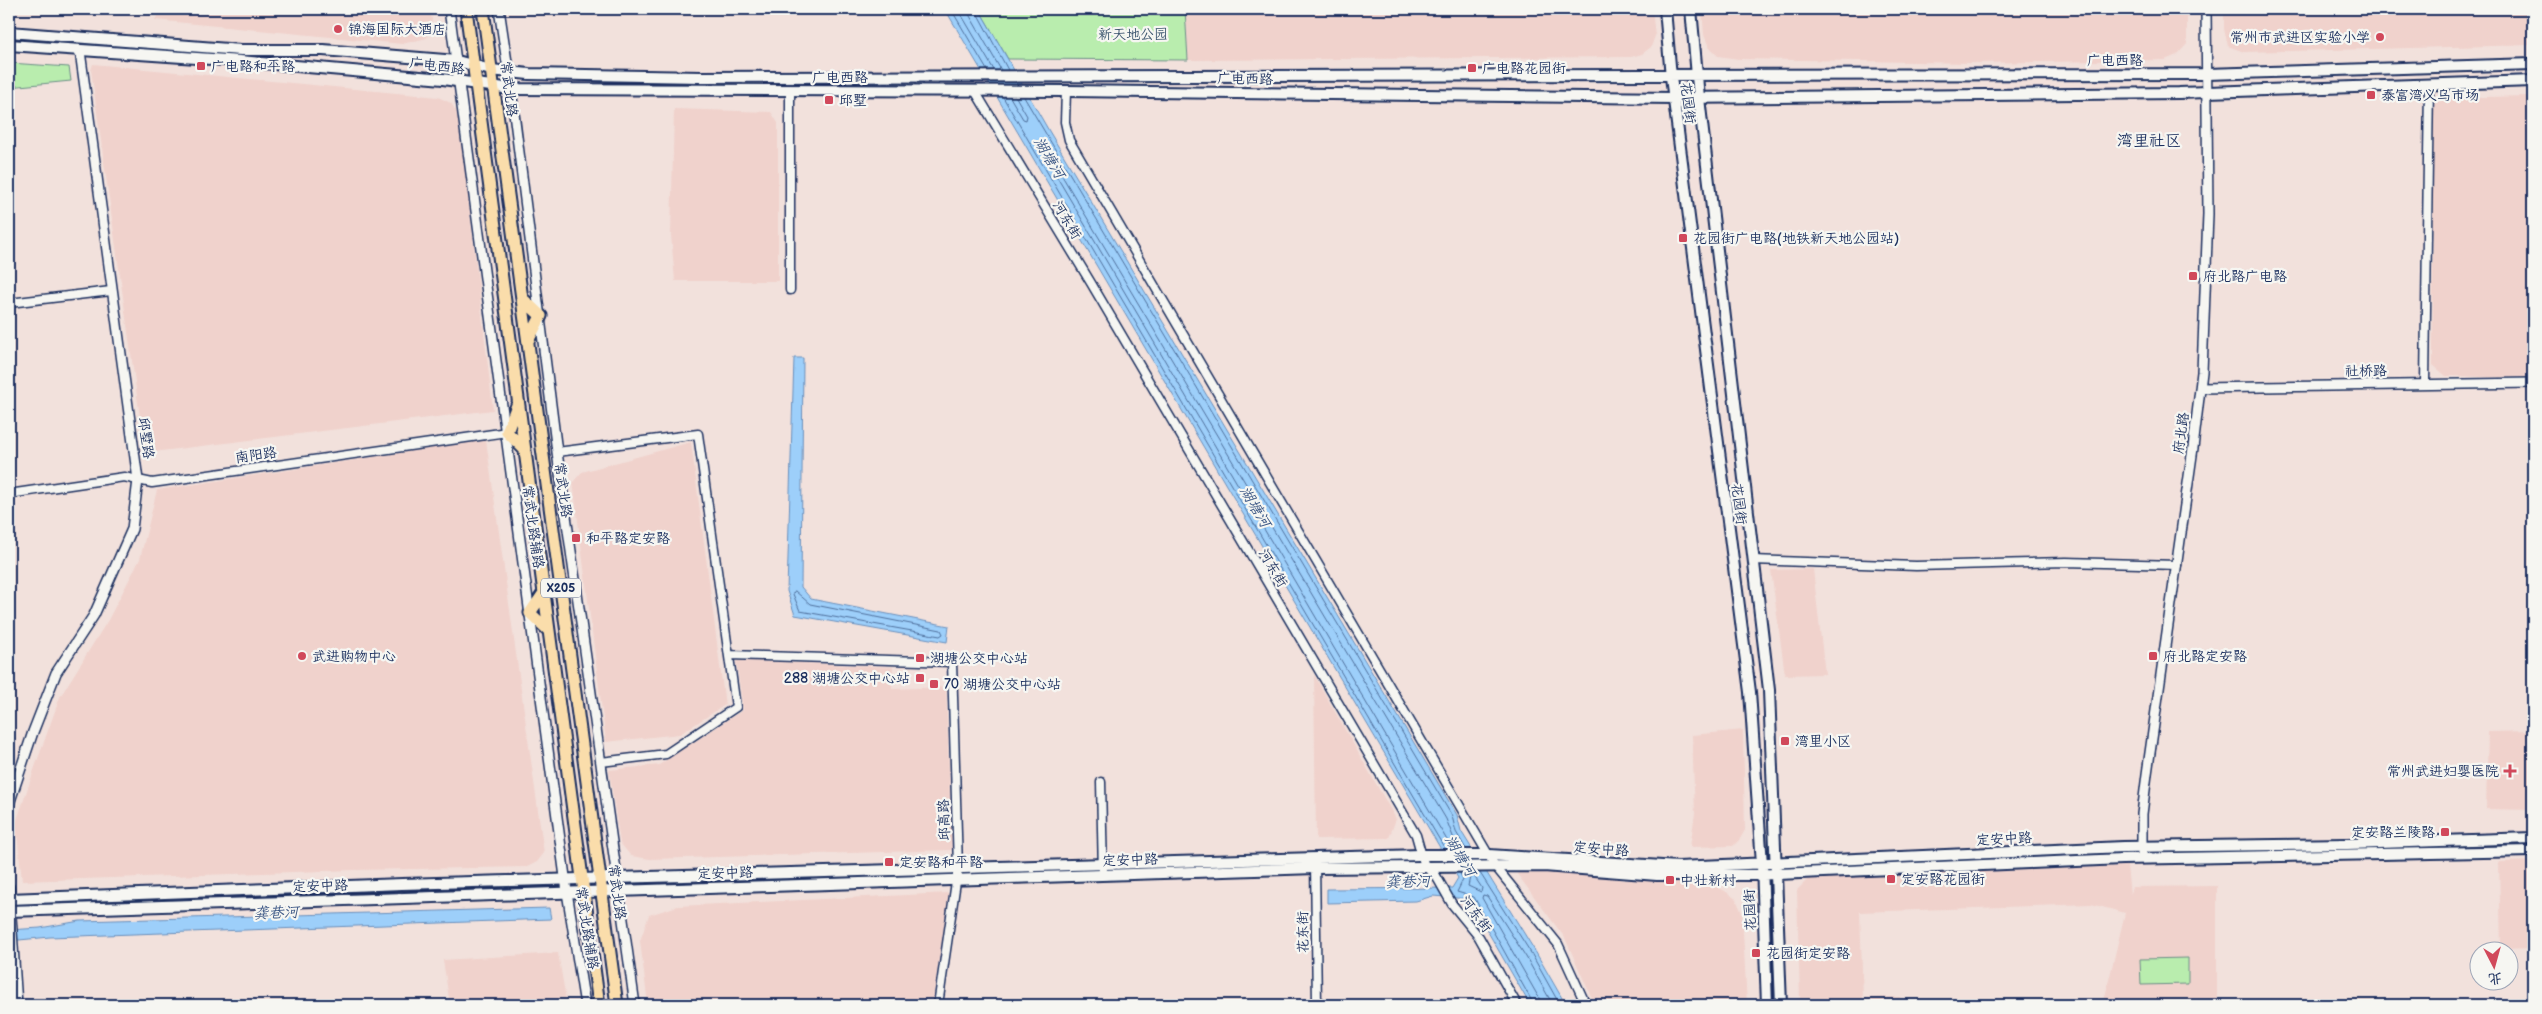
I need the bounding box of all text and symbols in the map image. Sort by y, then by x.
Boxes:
place label: 锦海国际大酒店 [348,21,446,38]
marker: 锦海国际大酒店 [332,23,344,35]
park label: 新天地公园 [1098,26,1168,43]
place label: 常州市武进区实验小学 [2230,29,2370,46]
marker: 常州市武进区实验小学 [2374,31,2386,43]
street label: 广电西路 [2087,52,2143,69]
street label: 广电西路 [408,54,466,78]
place label: 广电路和平路 [211,58,295,75]
marker: 广电路和平路 [195,60,207,72]
street label: 常武北路 [497,60,521,118]
place label: 广电路花园街 [1482,60,1566,77]
marker: 广电路花园街 [1466,62,1478,74]
street label: 广电西路 [812,69,868,86]
street label: 广电西路 [1217,70,1273,88]
street label: 花园街 [1677,81,1699,125]
place label: 泰富湾义乌市场 [2381,87,2479,104]
marker: 泰富湾义乌市场 [2365,89,2377,101]
place label: 邱墅 [839,92,867,109]
marker: 邱墅 [823,94,835,106]
district label: 湾里社区 [2117,132,2181,151]
water label: 湖塘河 [1029,134,1070,185]
street label: 河东街 [1049,198,1085,242]
place label: 花园街广电路(地铁新天地公园站) [1693,230,1899,247]
marker: 花园街广电路(地铁新天地公园站) [1677,232,1689,244]
place label: 府北路广电路 [2203,268,2287,285]
marker: 府北路广电路 [2187,270,2199,282]
street label: 社桥路 [2345,362,2387,380]
street label: 府北路 [2170,411,2192,455]
street label: 邱墅路 [135,416,157,460]
street label: 南阳路 [234,444,278,466]
street label: 常武北路 [551,461,575,519]
street label: 花园街 [1728,482,1750,526]
water label: 湖塘河 [1235,483,1276,534]
street label: 常武北路辅路 [519,484,547,570]
place label: 和平路定安路 [586,530,670,547]
marker: 和平路定安路 [570,532,582,544]
street label: 河东街 [1255,546,1291,590]
road number: X205 [541,578,581,598]
place label: 武进购物中心 [312,648,396,665]
place label: 府北路定安路 [2163,648,2247,665]
marker: 武进购物中心 [296,650,308,662]
place label: 湖塘公交中心站 [930,650,1028,667]
marker: 府北路定安路 [2147,650,2159,662]
marker: 湖塘公交中心站 [914,652,926,664]
place label: 288 湖塘公交中心站 [784,670,910,687]
marker: 288 湖塘公交中心站 [914,672,926,684]
place label: 70 湖塘公交中心站 [944,676,1061,693]
marker: 70 湖塘公交中心站 [928,678,940,690]
place label: 湾里小区 [1795,733,1851,750]
marker: 湾里小区 [1779,735,1791,747]
place label: 常州武进妇婴医院 [2387,763,2499,780]
marker: 常州武进妇婴医院 [2503,764,2517,778]
street label: 邱高路 [935,799,953,841]
place label: 定安路兰陵路 [2351,824,2435,841]
marker: 定安路兰陵路 [2439,826,2451,838]
street label: 定安中路 [1976,829,2032,849]
water label: 湖塘河 [1440,832,1481,883]
street label: 定安中路 [1572,839,1630,859]
street label: 定安中路 [1102,851,1158,869]
place label: 定安路和平路 [899,854,983,871]
marker: 定安路和平路 [883,856,895,868]
street label: 常武北路 [605,863,629,921]
street label: 定安中路 [697,864,753,882]
place label: 定安路花园街 [1901,871,1985,888]
water label: 龚巷河 [1385,872,1434,892]
place label: 中壮新村 [1680,872,1736,889]
marker: 定安路花园街 [1885,873,1897,885]
marker: 中壮新村 [1664,874,1676,886]
street label: 定安中路 [292,877,348,895]
street label: 常武北路辅路 [572,885,602,971]
street label: 花园街 [1741,889,1759,931]
street label: 河东街 [1457,892,1495,936]
water label: 龚巷河 [253,903,302,923]
street label: 花东街 [1294,911,1312,953]
north arrow [2470,942,2520,992]
place label: 花园街定安路 [1766,945,1850,962]
marker: 花园街定安路 [1750,947,1762,959]
text: 北 [2487,969,2503,988]

